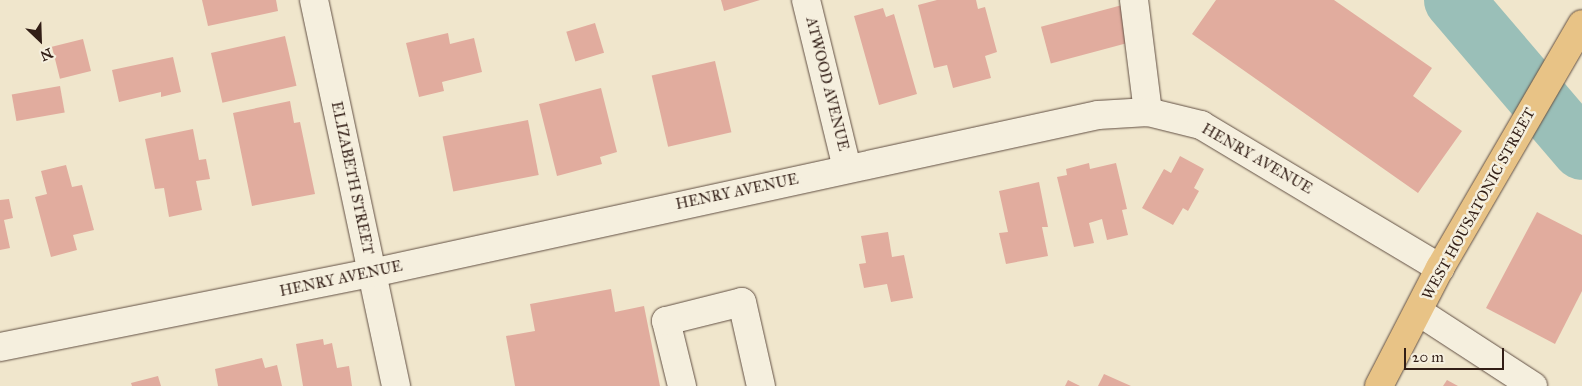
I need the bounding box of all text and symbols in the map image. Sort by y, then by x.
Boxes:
north arrow [15,15,65,65]
street label: ATWOOD AVENUE [802,15,852,153]
text: N [37,44,55,64]
street label: ELIZABETH STREET [327,100,377,256]
street label: WEST HOUSATONIC STREET [1419,105,1539,303]
street label: HENRY AVENUE [1198,120,1316,198]
street label: HENRY AVENUE [674,170,800,214]
street label: HENRY AVENUE [278,257,404,301]
scale bar [1407,338,1507,370]
text: 20 m [1412,348,1444,366]

